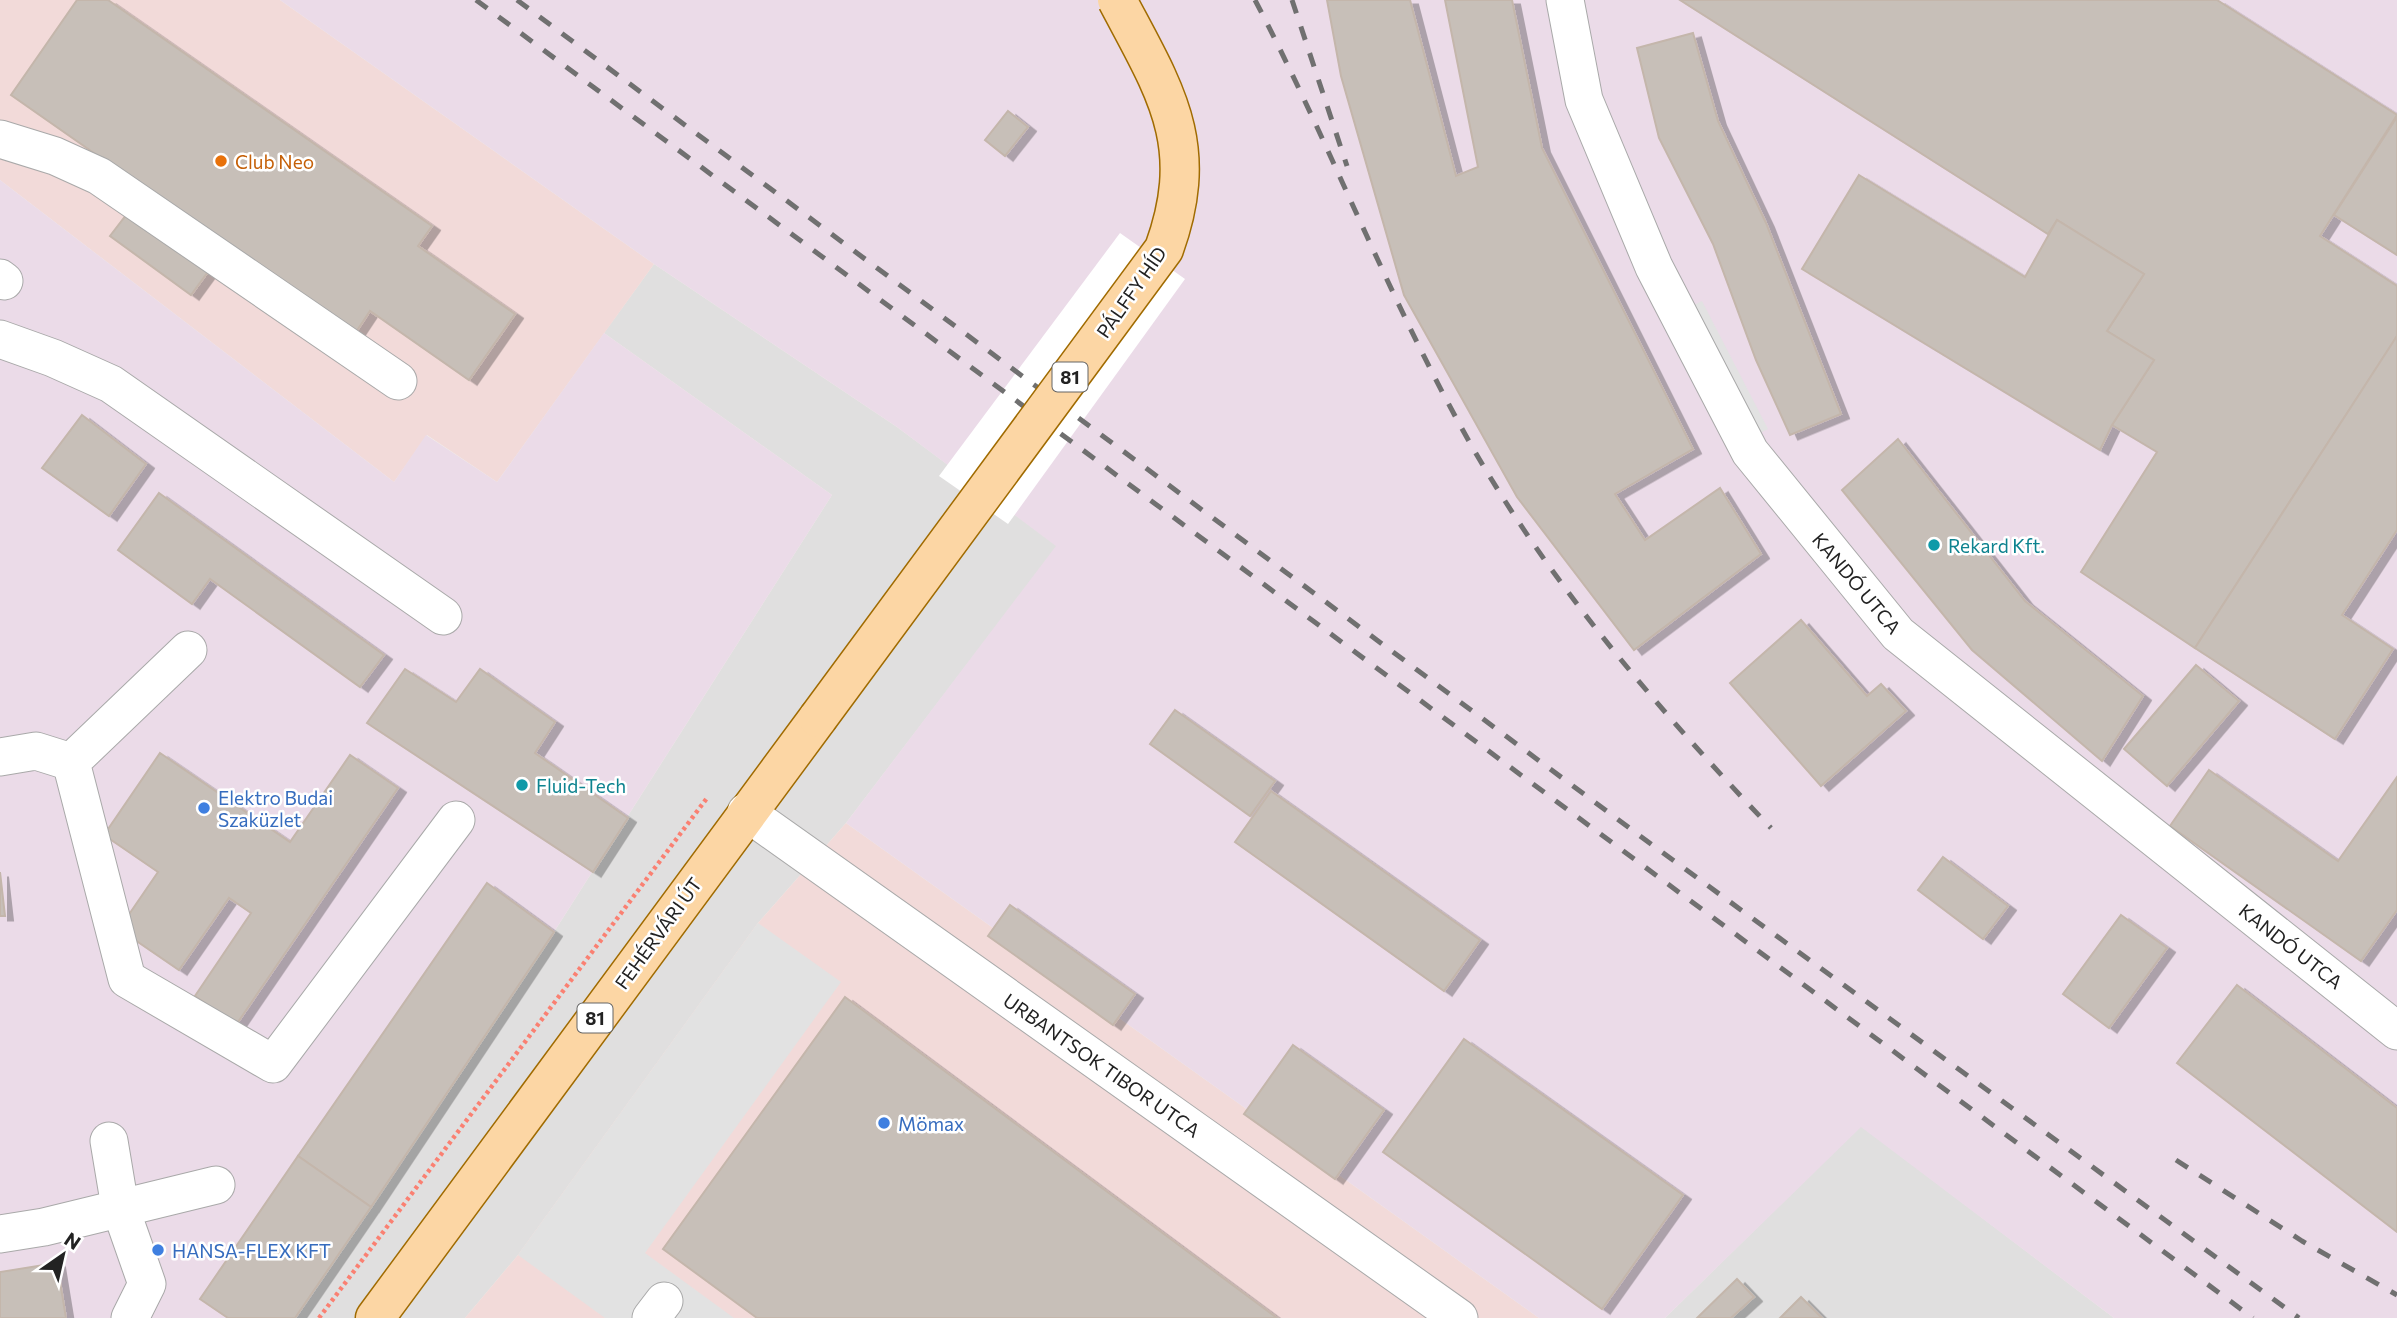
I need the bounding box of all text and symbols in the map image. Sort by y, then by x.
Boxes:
place label: Club Neo [235,150,314,173]
marker: Club Neo [213,153,229,169]
street label: PÁLFFY HÍD [1091,242,1171,342]
road number: 81 [1052,362,1088,391]
street label: KANDÓ UTCA [1808,527,1907,638]
place label: Rekard Kft. [1948,534,2045,557]
marker: Rekard Kft. [1926,537,1942,553]
place label: Fluid-Tech [536,774,626,797]
marker: Fluid-Tech [514,777,530,793]
place label: Elektro Budai Szaküzlet [218,786,333,831]
marker: Elektro Budai Szaküzlet [196,800,212,816]
street label: FEHÉRVÁRI ÚT [609,872,706,993]
street label: KANDÓ UTCA [2235,898,2348,994]
street label: URBANTSOK TIBOR UTCA [999,988,1205,1142]
road number: 81 [578,1003,612,1032]
place label: Mömax [898,1112,964,1135]
marker: Mömax [876,1115,892,1131]
north arrow [28,1220,98,1290]
text: N [60,1227,85,1254]
place label: HANSA-FLEX KFT [172,1239,331,1262]
marker: HANSA-FLEX KFT [150,1242,166,1258]

